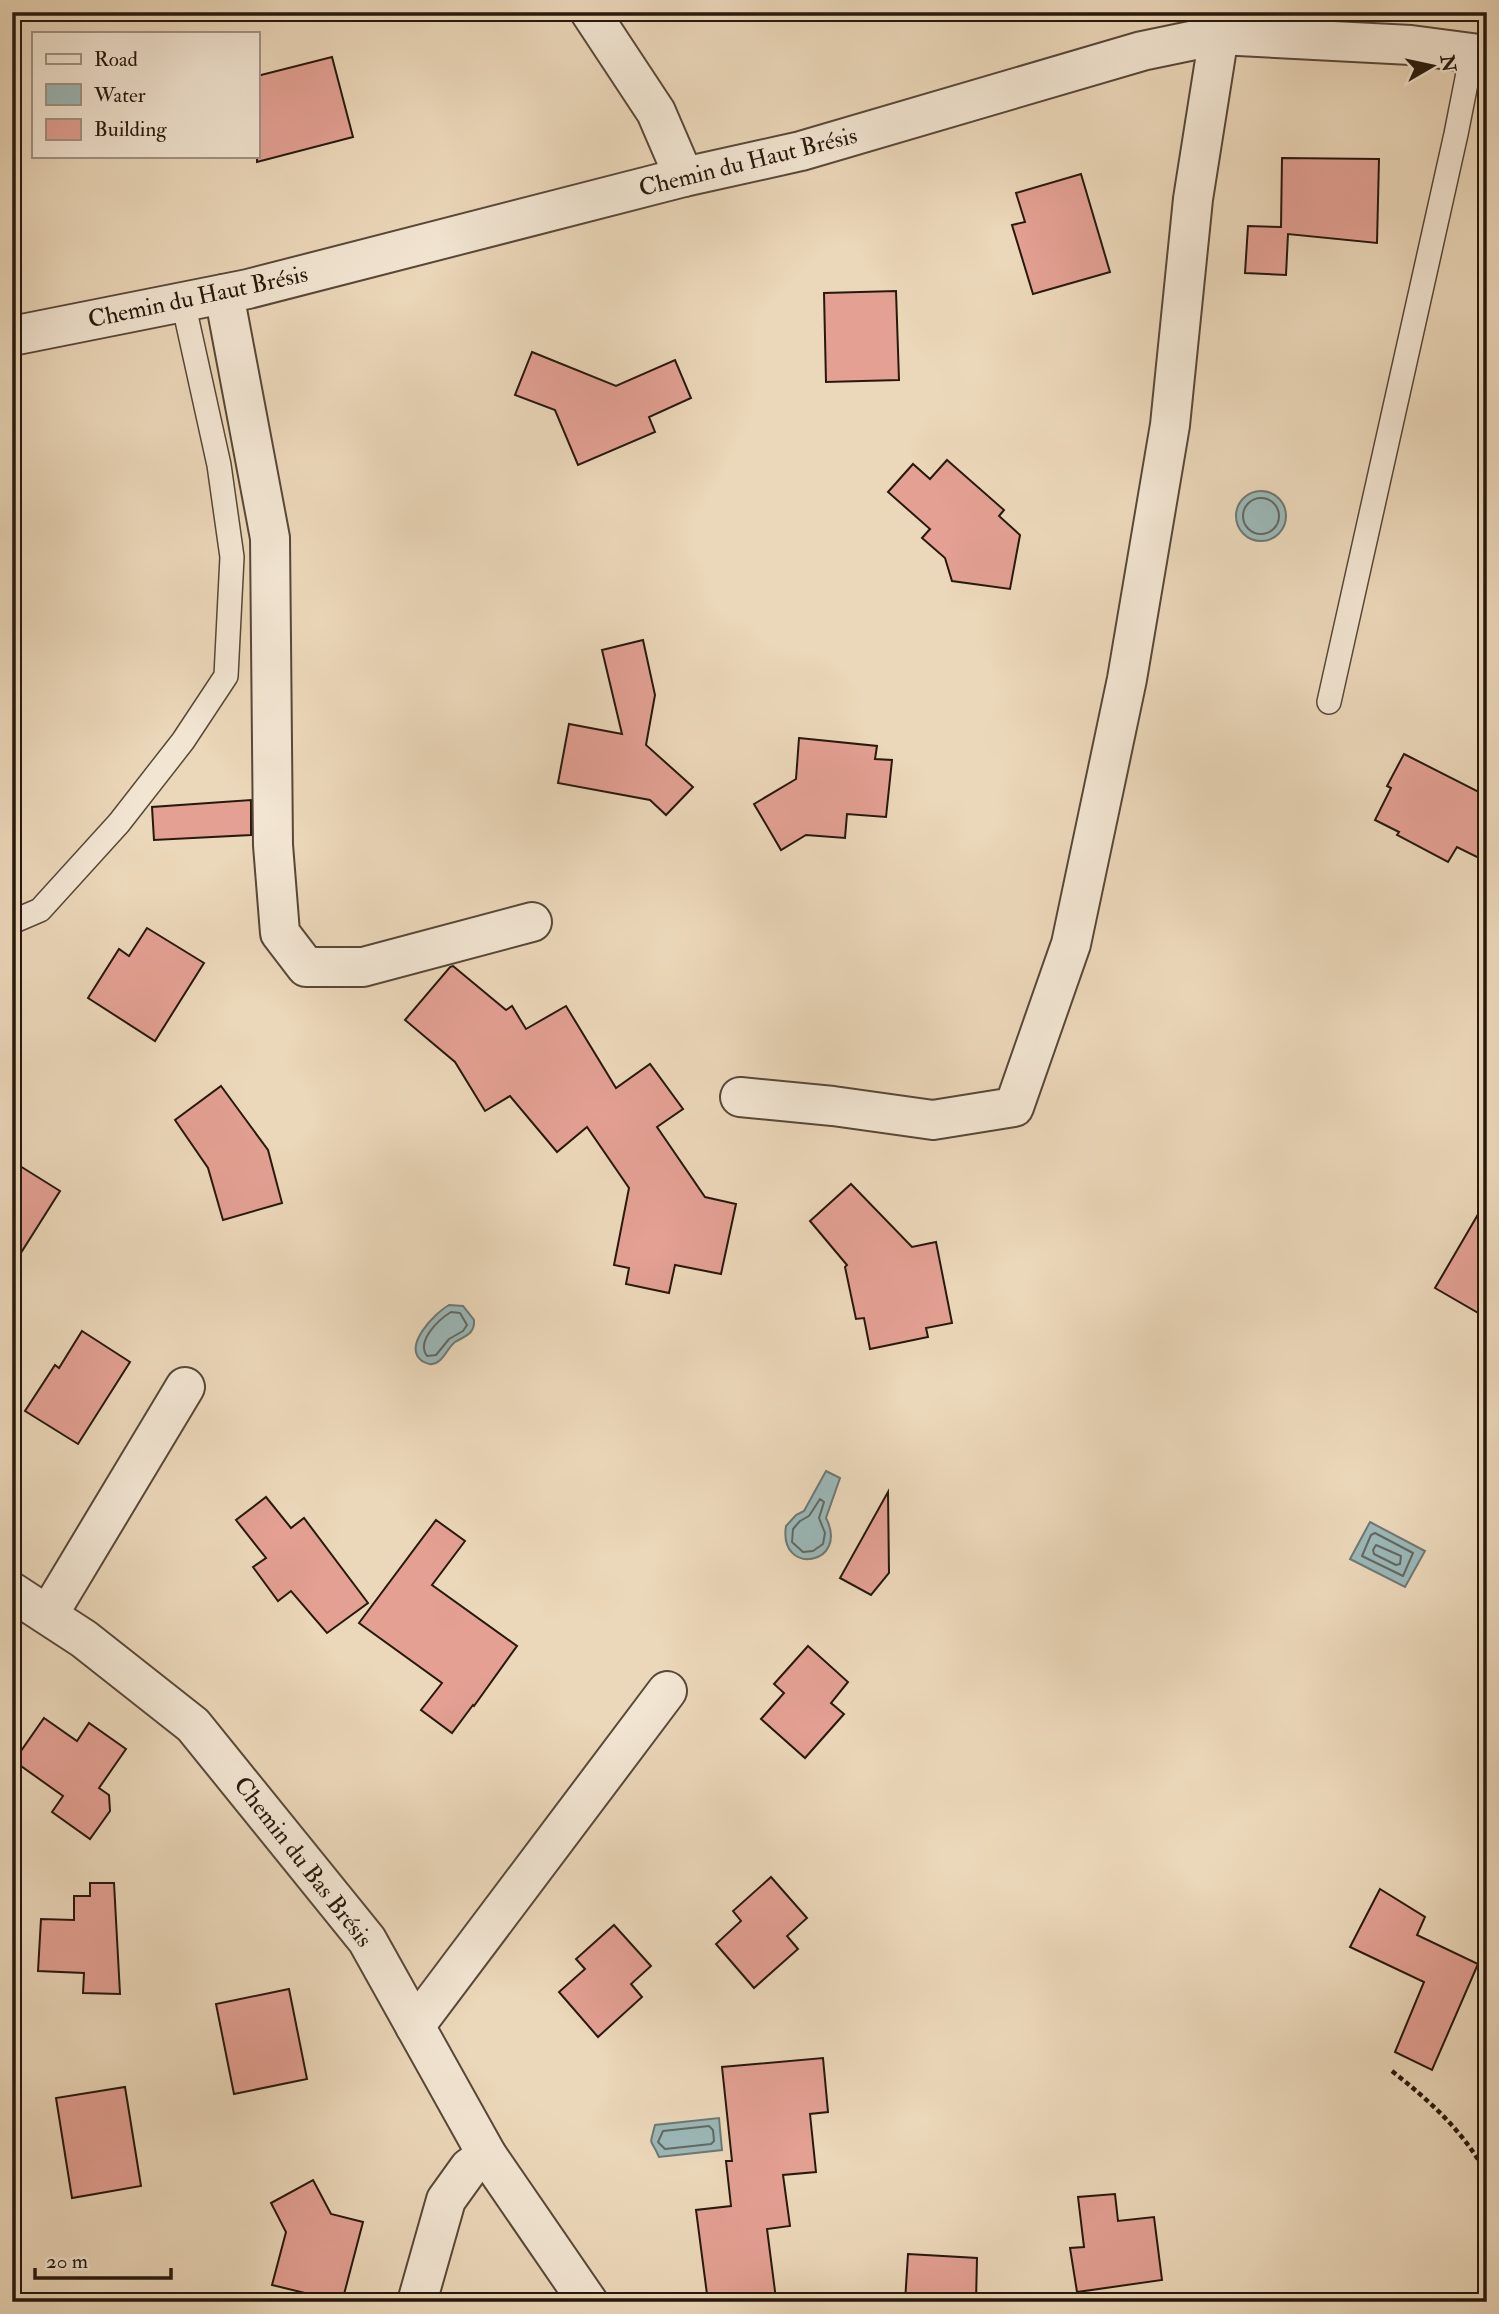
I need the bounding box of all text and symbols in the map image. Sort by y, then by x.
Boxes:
legend [32,32,259,158]
north arrow [1398,32,1468,102]
text: Road [94,46,139,73]
text: N [1434,52,1461,75]
text: Water [93,82,146,109]
text: Building [94,116,167,143]
street label: Chemin du Haut Brésis [636,120,860,204]
street label: Chemin du Haut Brésis [85,259,311,335]
street label: Chemin du Bas Brésis [227,1770,379,1954]
scale bar [35,2237,172,2281]
text: 20 m [46,2248,88,2275]

